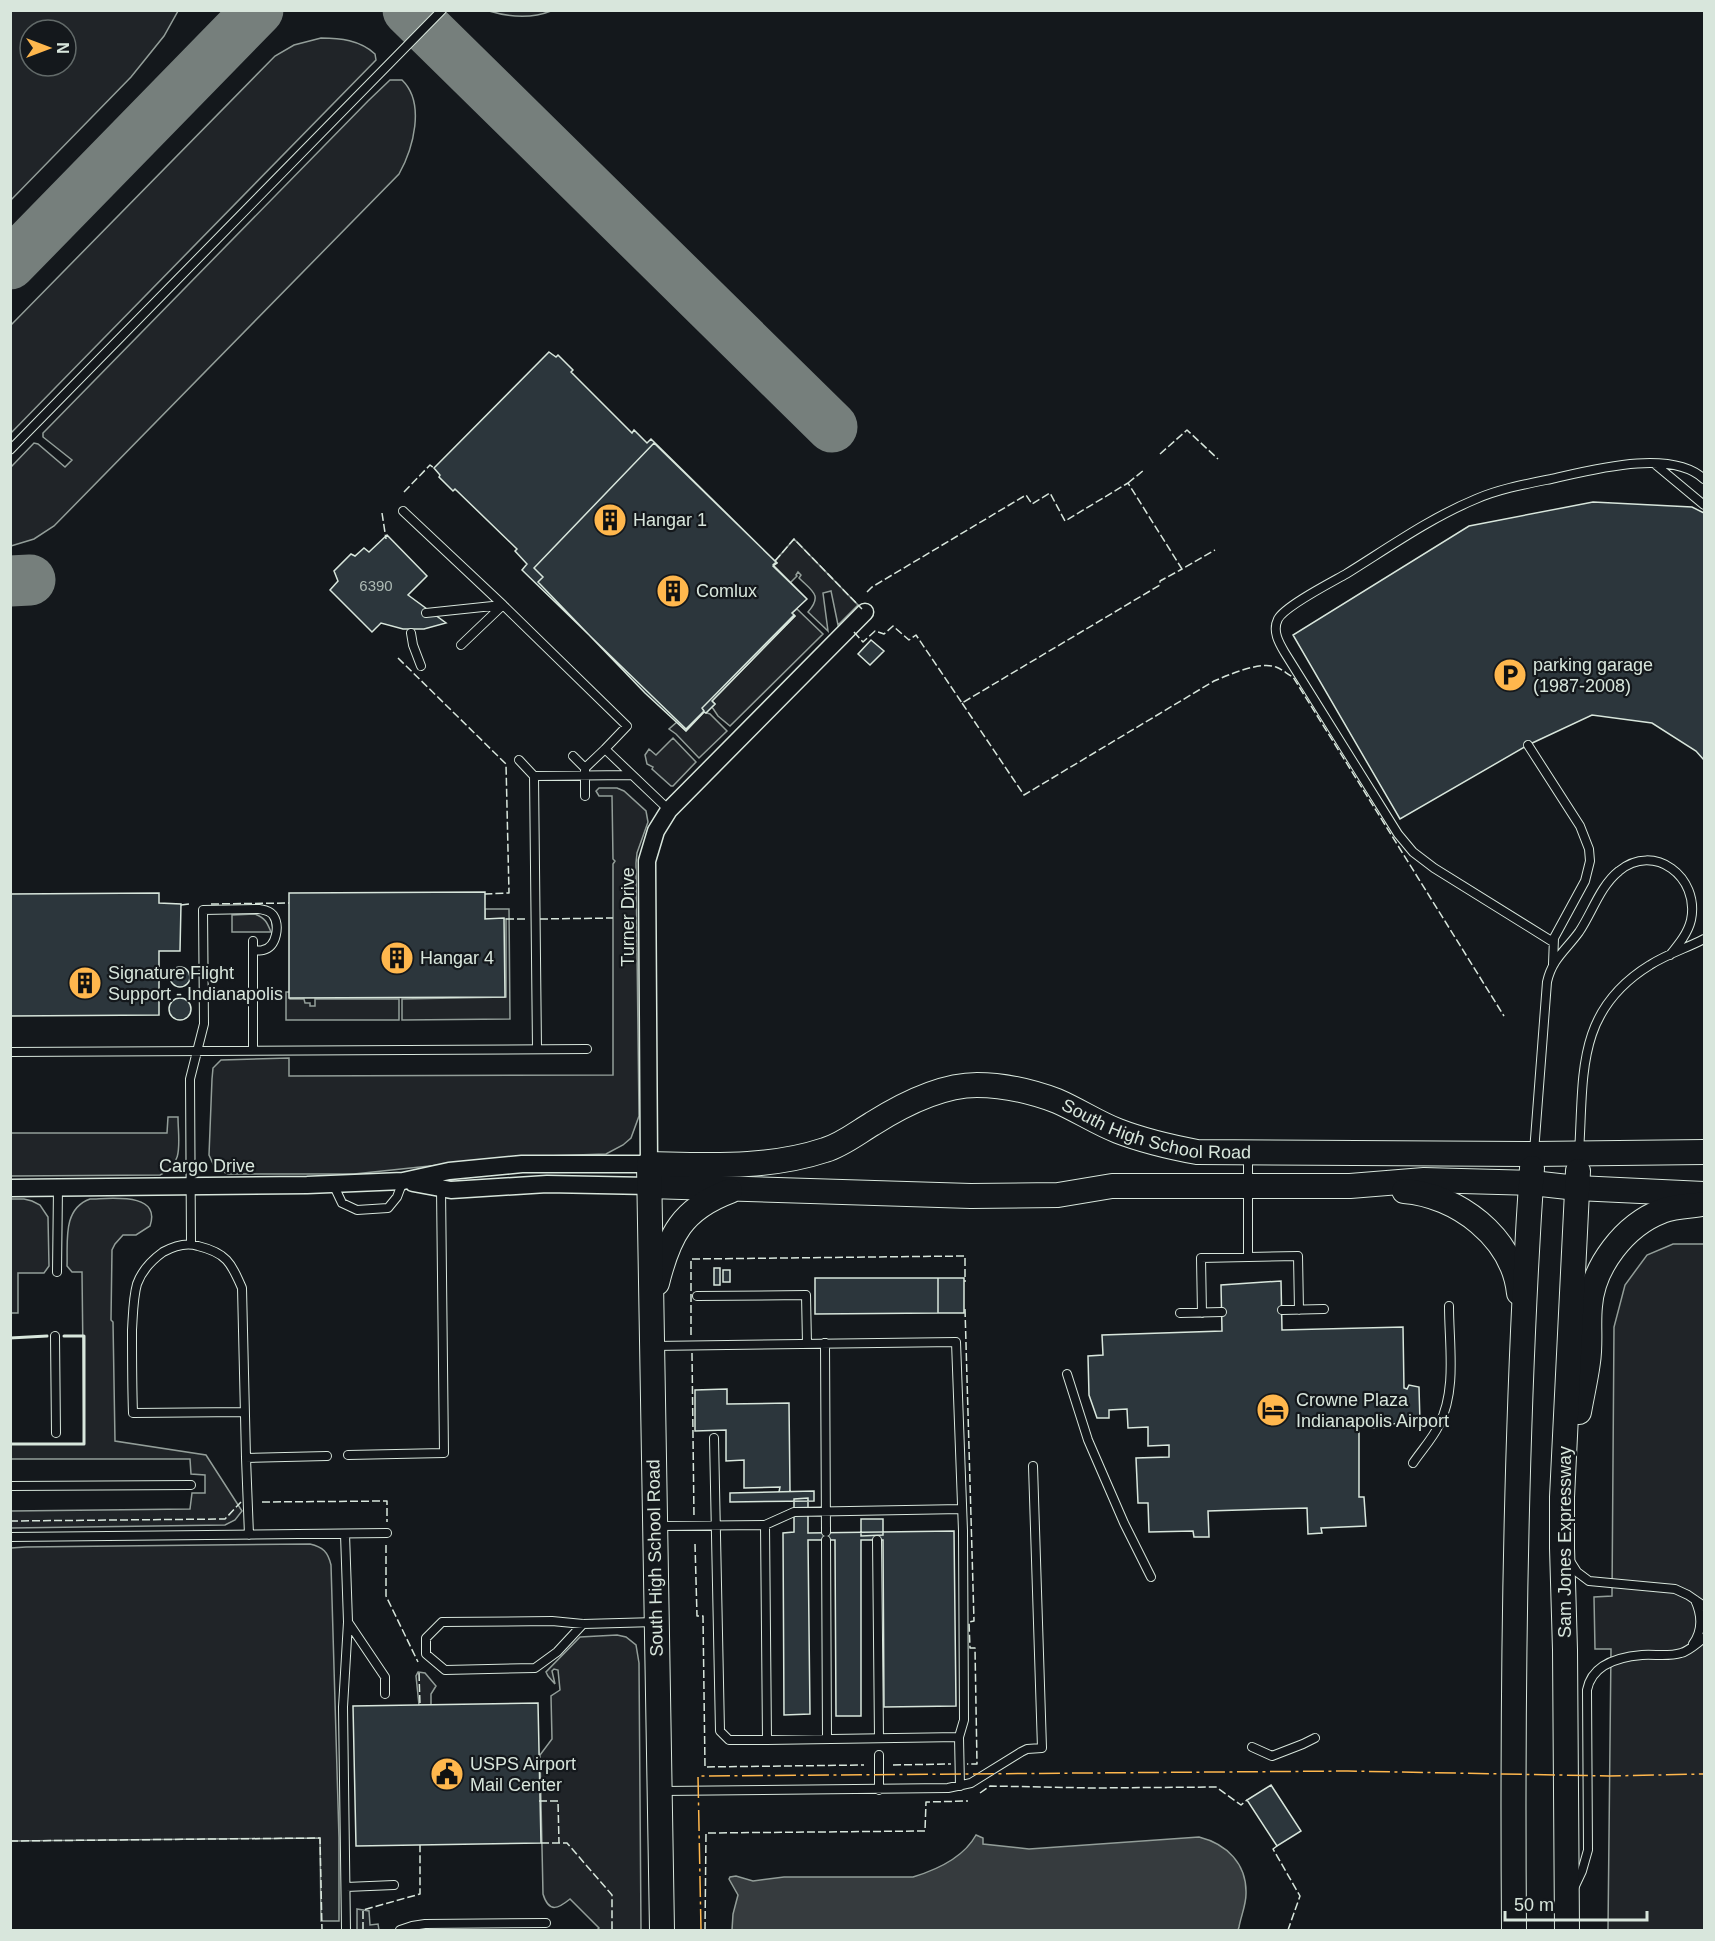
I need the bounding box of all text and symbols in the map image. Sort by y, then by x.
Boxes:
north arrow [18,18,78,78]
text: N [54,42,71,54]
building icon: Hangar 1 [592,502,628,538]
place label: Hangar 1 [633,510,707,530]
building icon: Comlux [655,573,691,609]
house number: 6390 [359,577,393,594]
place label: Comlux [696,581,757,601]
place label: parking garage (1987-2008) [1533,655,1653,696]
parking icon: parking garage (1987-2008) [1492,657,1528,693]
street label: Turner Drive [618,867,638,967]
building icon: Hangar 4 [379,940,415,976]
place label: Hangar 4 [420,948,494,968]
place label: Signature Flight Support - Indianapolis [108,963,283,1004]
building icon: Signature Flight Support - Indianapolis [67,965,103,1001]
street label: South High School Road [1059,1095,1251,1162]
street label: Cargo Drive [159,1156,255,1176]
place label: Crowne Plaza Indianapolis Airport [1296,1390,1449,1431]
hotel icon: Crowne Plaza Indianapolis Airport [1255,1392,1291,1428]
street label: Sam Jones Expressway [1555,1446,1575,1638]
street label: South High School Road [643,1459,667,1657]
place label: USPS Airport Mail Center [470,1754,576,1795]
public building icon: USPS Airport Mail Center [429,1756,465,1792]
scale bar [1505,1884,1648,1922]
text: 50 m [1514,1895,1554,1915]

